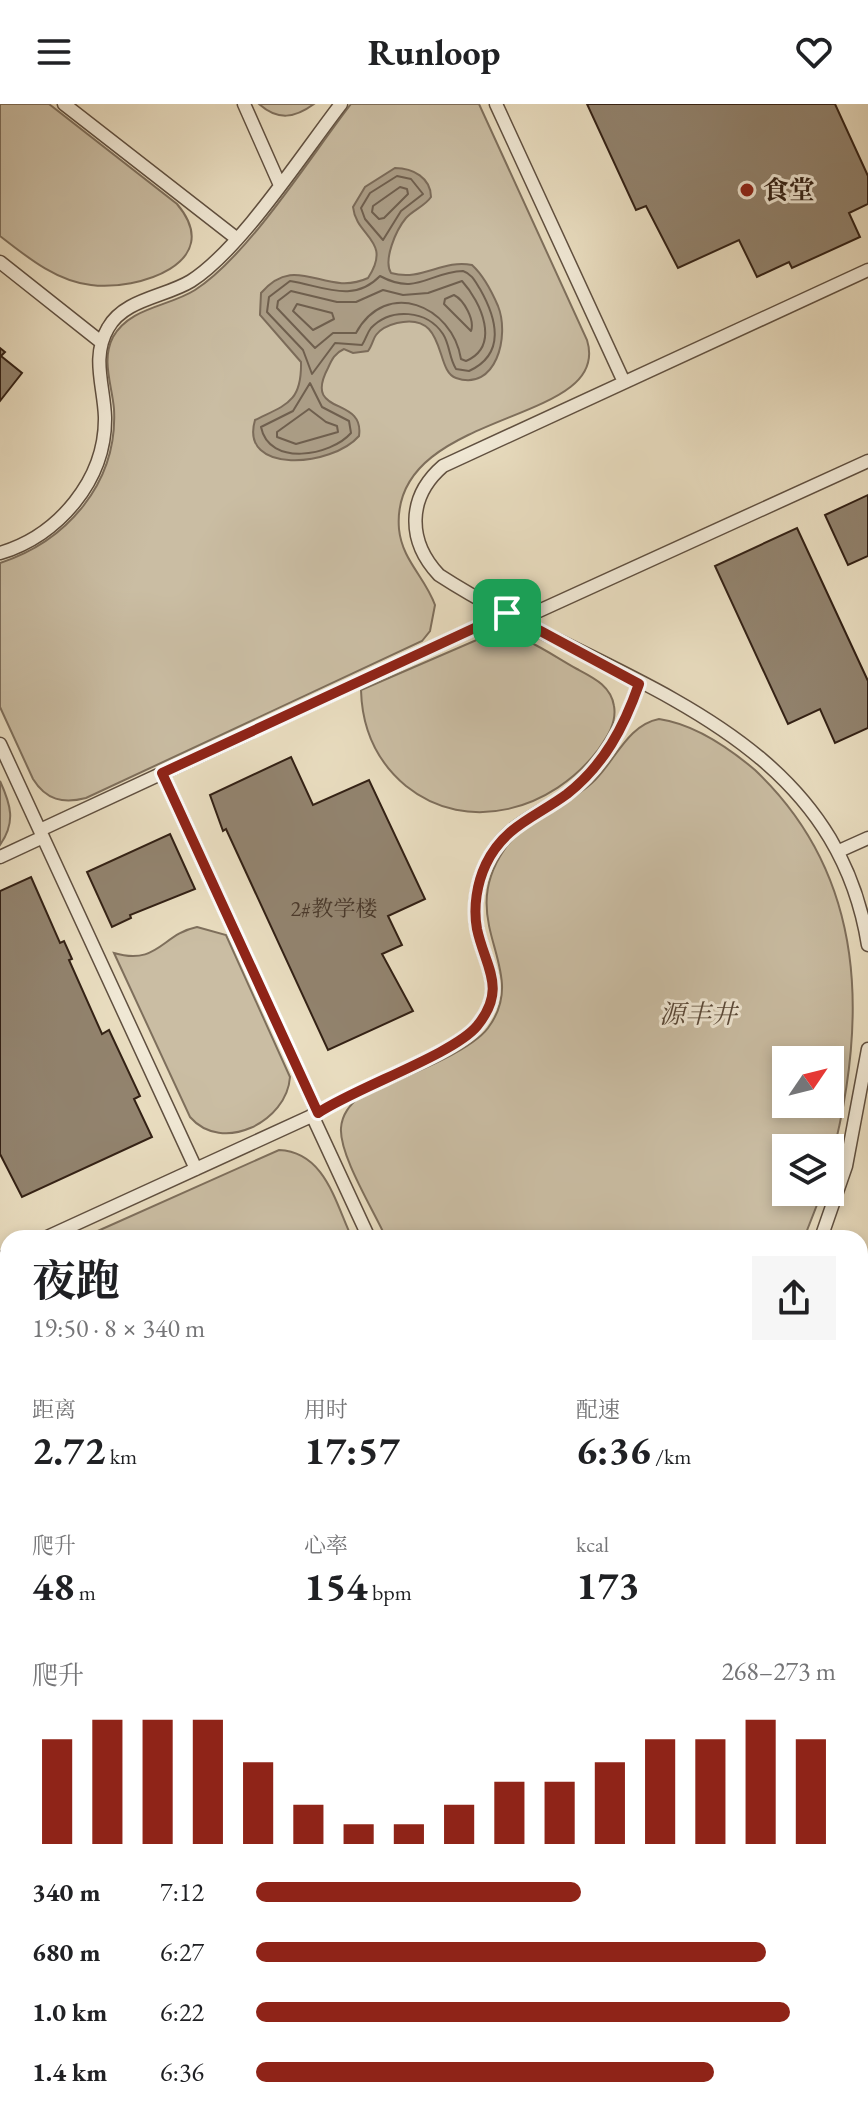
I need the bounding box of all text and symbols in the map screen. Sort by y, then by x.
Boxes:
text: Runloop [368,29,500,76]
icon: menu [32,30,76,74]
icon: heart [792,30,836,74]
place label: 食堂 [763,173,815,207]
marker: 食堂 [738,181,756,199]
pin [473,579,541,647]
icon: arrive [485,591,529,635]
house number: 2#教学楼 [291,894,377,923]
park label: 源丰井 [659,997,740,1031]
north arrow [772,1046,844,1118]
map controls [772,1046,844,1206]
button: layers [772,1134,844,1206]
text: 夜跑 [32,1252,120,1309]
button: share [752,1256,836,1340]
text: 19:50 · 8 × 340 m [32,1311,205,1345]
text: 距离 [32,1395,76,1424]
text: 用时 [304,1395,348,1424]
text: 配速 [576,1395,620,1424]
text: 2.72 [32,1424,105,1476]
text: 17:57 [304,1424,400,1476]
text: 6:36 [576,1424,651,1476]
text: km [105,1442,137,1471]
text: /km [651,1442,691,1471]
text: kcal [576,1530,609,1559]
text: 爬升 [32,1531,76,1560]
text: 心率 [304,1531,348,1560]
text: 173 [576,1559,639,1611]
text: 48 [32,1560,74,1612]
text: 154 [304,1560,367,1612]
text: m [74,1578,96,1607]
text: bpm [367,1578,412,1607]
text: 268–273 m [721,1654,836,1688]
text: 爬升 [32,1658,84,1692]
text: 340 m [32,1875,100,1909]
text: 7:12 [160,1875,204,1909]
text: 680 m [32,1935,100,1969]
text: 6:27 [160,1935,204,1969]
text: 1.0 km [32,1995,107,2029]
text: 6:22 [160,1995,204,2029]
text: 1.4 km [32,2055,107,2089]
text: 6:36 [160,2055,204,2089]

